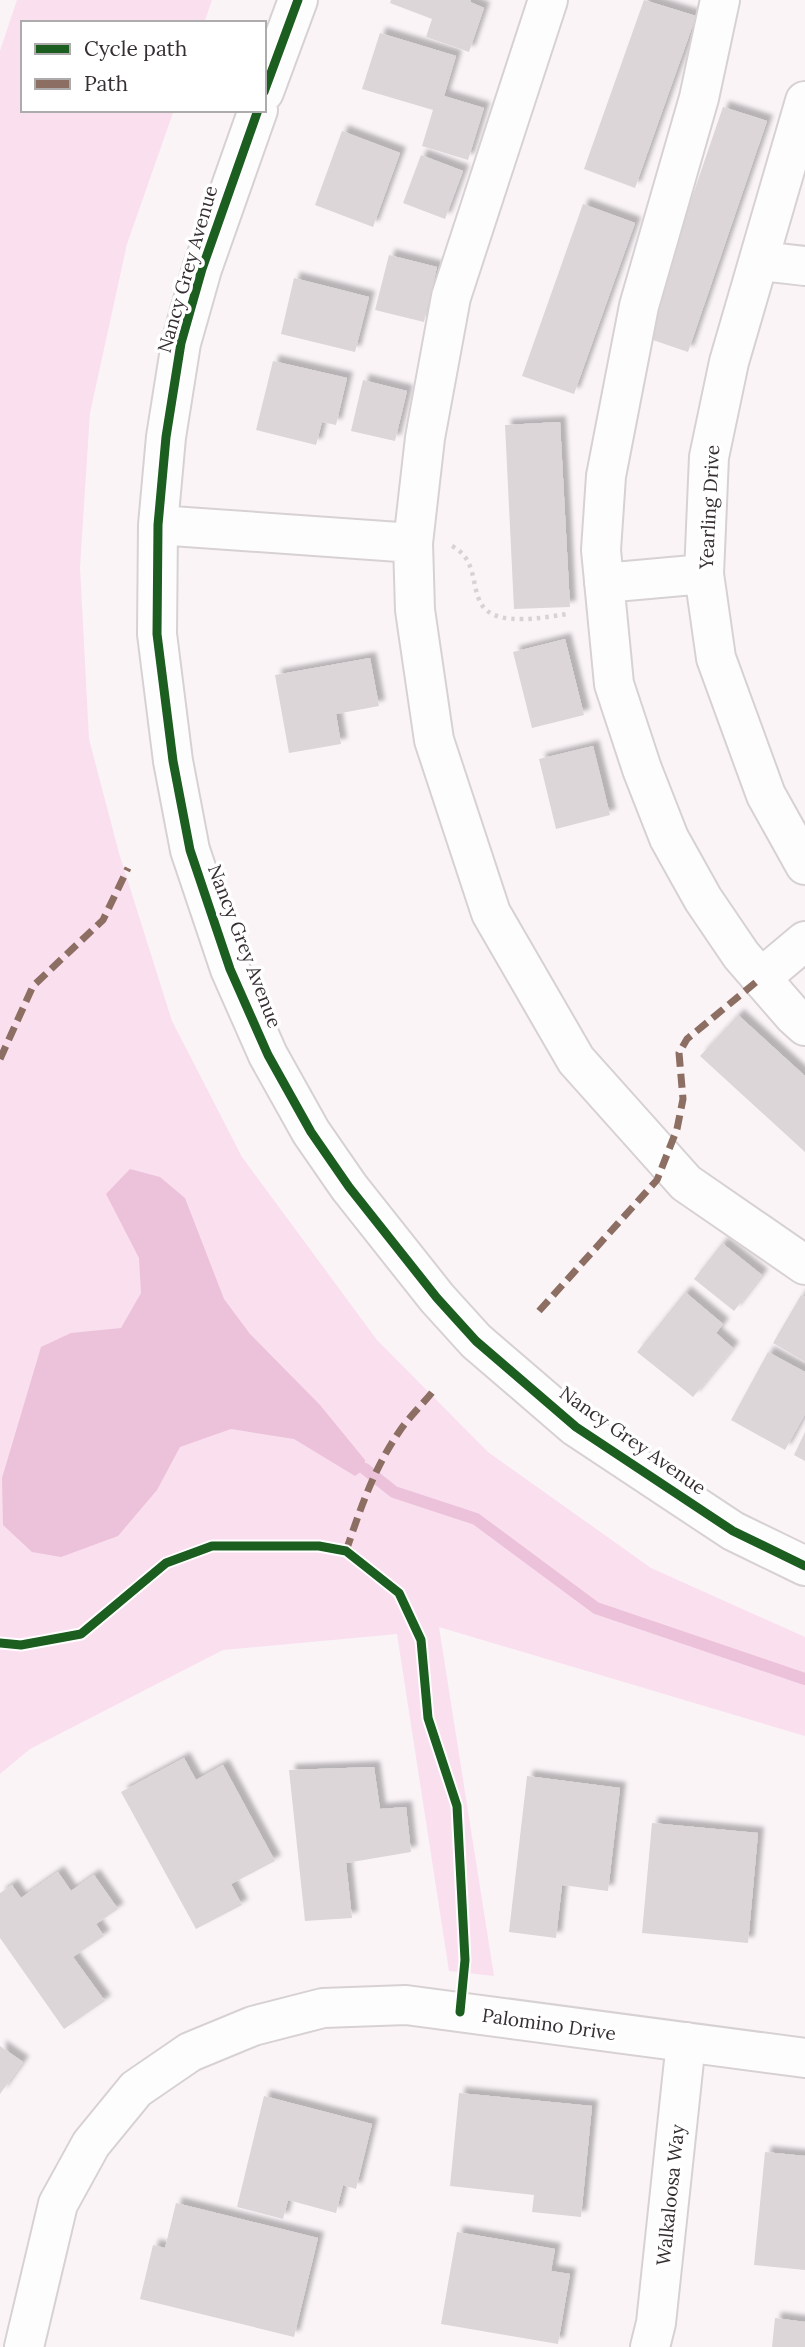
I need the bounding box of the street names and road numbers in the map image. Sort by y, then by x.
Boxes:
street label: Nancy Grey Avenue [152,183,222,355]
street label: Yearling Drive [694,444,724,571]
street label: Nancy Grey Avenue [203,861,287,1031]
street label: Nancy Grey Avenue [555,1381,711,1499]
street label: Palomino Drive [481,2003,617,2045]
street label: Walkaloosa Way [651,2123,689,2267]

